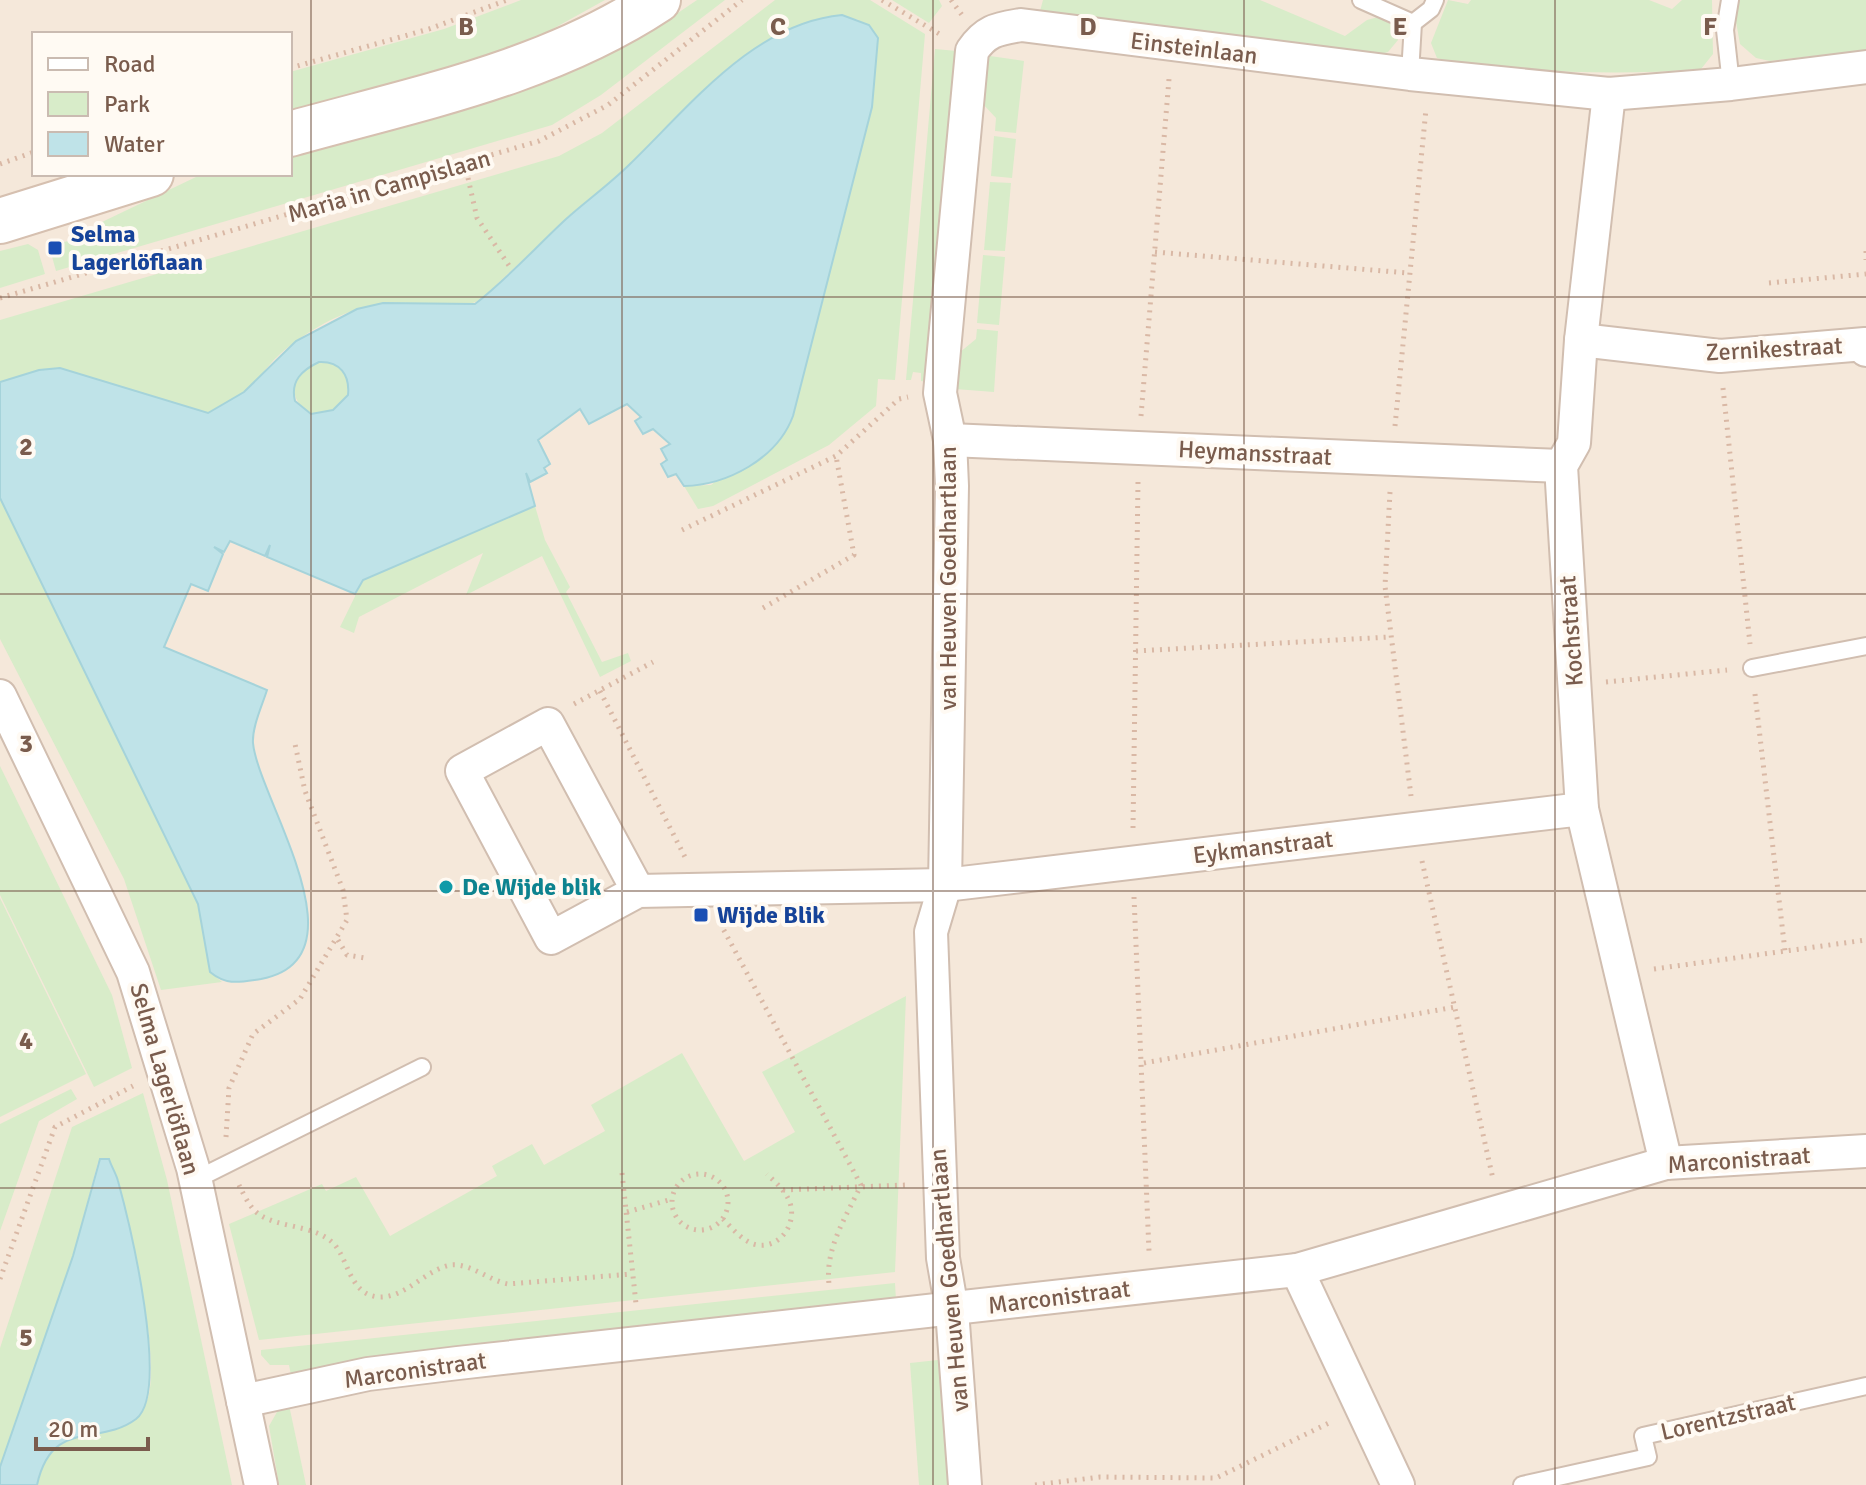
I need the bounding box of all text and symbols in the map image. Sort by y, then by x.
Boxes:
text: B [458,11,474,43]
text: C [770,11,786,43]
text: D [1079,11,1097,43]
text: E [1393,11,1407,43]
text: F [1703,11,1717,43]
street label: Einsteinlaan [1129,25,1259,71]
legend [32,32,292,176]
text: Road [104,49,155,79]
text: Park [104,89,150,119]
text: Water [104,129,165,159]
street label: Maria in Campislaan [284,143,494,229]
place label: Selma Lagerlöflaan [71,219,203,277]
marker: Selma Lagerlöflaan [46,239,64,257]
street label: Zernikestraat [1705,330,1843,368]
text: 2 [19,431,33,463]
street label: Heymansstraat [1177,434,1333,472]
street label: van Heuven Goedhartlaan [933,446,963,710]
street label: Kochstraat [1552,575,1590,687]
text: 3 [19,728,33,760]
street label: Eykmanstraat [1191,824,1335,870]
place label: De Wijde blik [462,872,602,902]
marker: De Wijde blik [437,878,455,896]
place label: Wijde Blik [717,900,825,930]
marker: Wijde Blik [692,906,710,924]
street label: Selma Lagerlöflaan [123,980,207,1178]
text: 4 [19,1025,33,1057]
street label: Marconistraat [1667,1140,1811,1180]
street label: van Heuven Goedhartlaan [923,1147,975,1413]
street label: Marconistraat [986,1273,1132,1321]
text: 5 [19,1322,33,1354]
street label: Marconistraat [342,1345,488,1395]
street label: Lorentzstraat [1658,1387,1798,1447]
scale bar [36,1401,148,1451]
text: 20 m [48,1414,98,1444]

